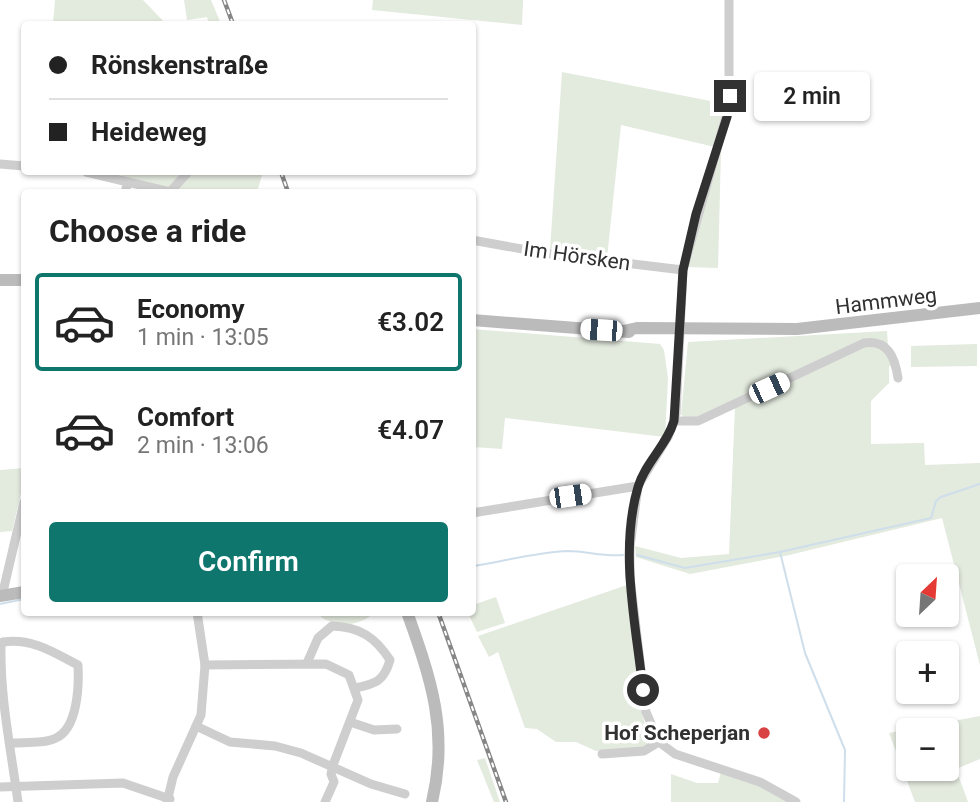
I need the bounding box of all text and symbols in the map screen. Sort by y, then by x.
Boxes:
text: Rönskenstraße [91,50,268,80]
callout: 2 min [754,72,870,120]
route end [714,80,746,112]
text: 2 min [783,83,841,110]
text: Heideweg [91,117,207,147]
text: Choose a ride [49,212,246,250]
street label: Im Hörsken [522,237,632,275]
street label: Hammweg [834,283,938,319]
icon: car [53,291,116,354]
text: Economy [137,294,244,324]
text: €3.02 [377,307,444,337]
car [580,318,623,342]
text: 1 min · 13:05 [137,324,269,351]
car [746,370,793,406]
icon: car [53,399,116,462]
text: Comfort [137,402,234,432]
text: €4.07 [377,415,444,445]
text: 2 min · 13:06 [137,432,269,459]
car [548,483,593,509]
button: Confirm [49,522,448,602]
north arrow [896,564,959,626]
map controls [896,564,959,781]
button: + [896,641,959,704]
route start [627,674,659,706]
button: − [896,718,959,781]
place label: Hof Scheperjan [604,721,750,745]
marker: Hof Scheperjan [756,725,772,741]

